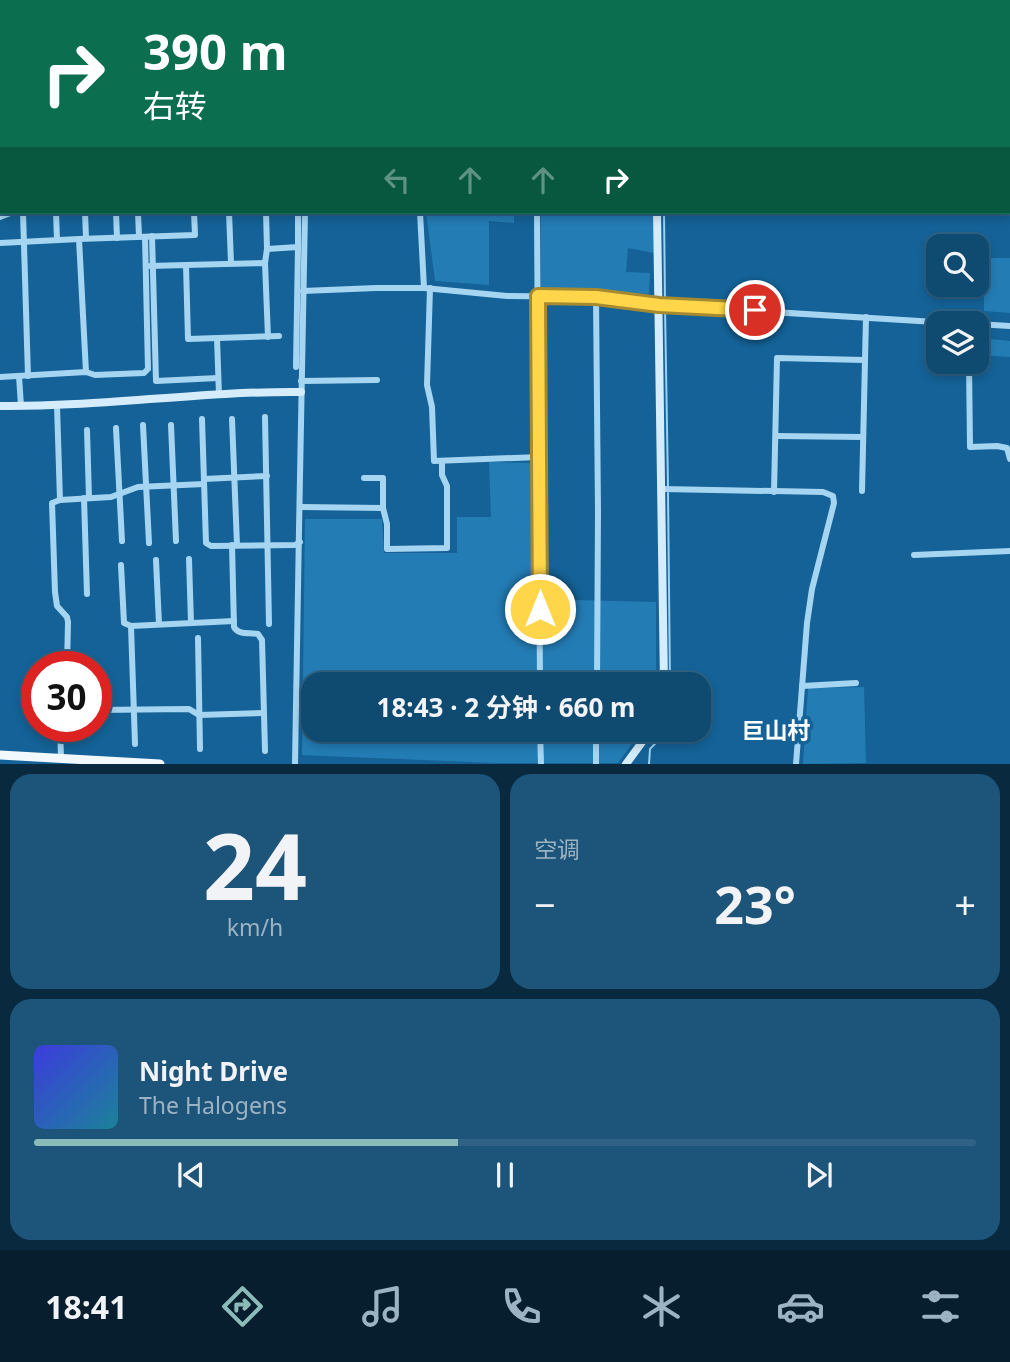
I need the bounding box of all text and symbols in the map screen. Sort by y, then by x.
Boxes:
text: 390 m [143,18,288,84]
icon: right [28,28,119,119]
text: 右转 [143,84,207,127]
icon: left [378,161,416,199]
icon: ahead [451,161,489,199]
icon: ahead [524,161,562,199]
icon: right [597,161,635,199]
map controls [926,234,989,374]
button: search [926,234,989,297]
pin [725,280,785,340]
icon: arrive [736,291,774,329]
button: layers [926,311,989,374]
position arrow [503,572,577,646]
speed limit sign: 30 [21,651,112,742]
text: 18:43 · 2 分钟 · 660 m [377,689,635,725]
district label: 巨山村 [742,714,811,746]
text: 24 [203,803,307,927]
text: 空调 [534,833,580,865]
text: 23° [714,868,796,939]
text: − [534,878,556,930]
text: + [954,878,976,930]
text: km/h [227,911,283,943]
text: Night Drive [139,1053,288,1089]
text: The Halogens [139,1089,287,1121]
icon: previous [172,1156,210,1194]
icon: pause [486,1156,524,1194]
icon: next [800,1156,838,1194]
icon: directions [218,1282,267,1331]
icon: music [358,1282,407,1331]
icon: phone [497,1282,546,1331]
icon: climate [637,1282,686,1331]
icon: car [776,1282,825,1331]
icon: filters [916,1282,965,1331]
text: 18:41 [45,1285,127,1328]

